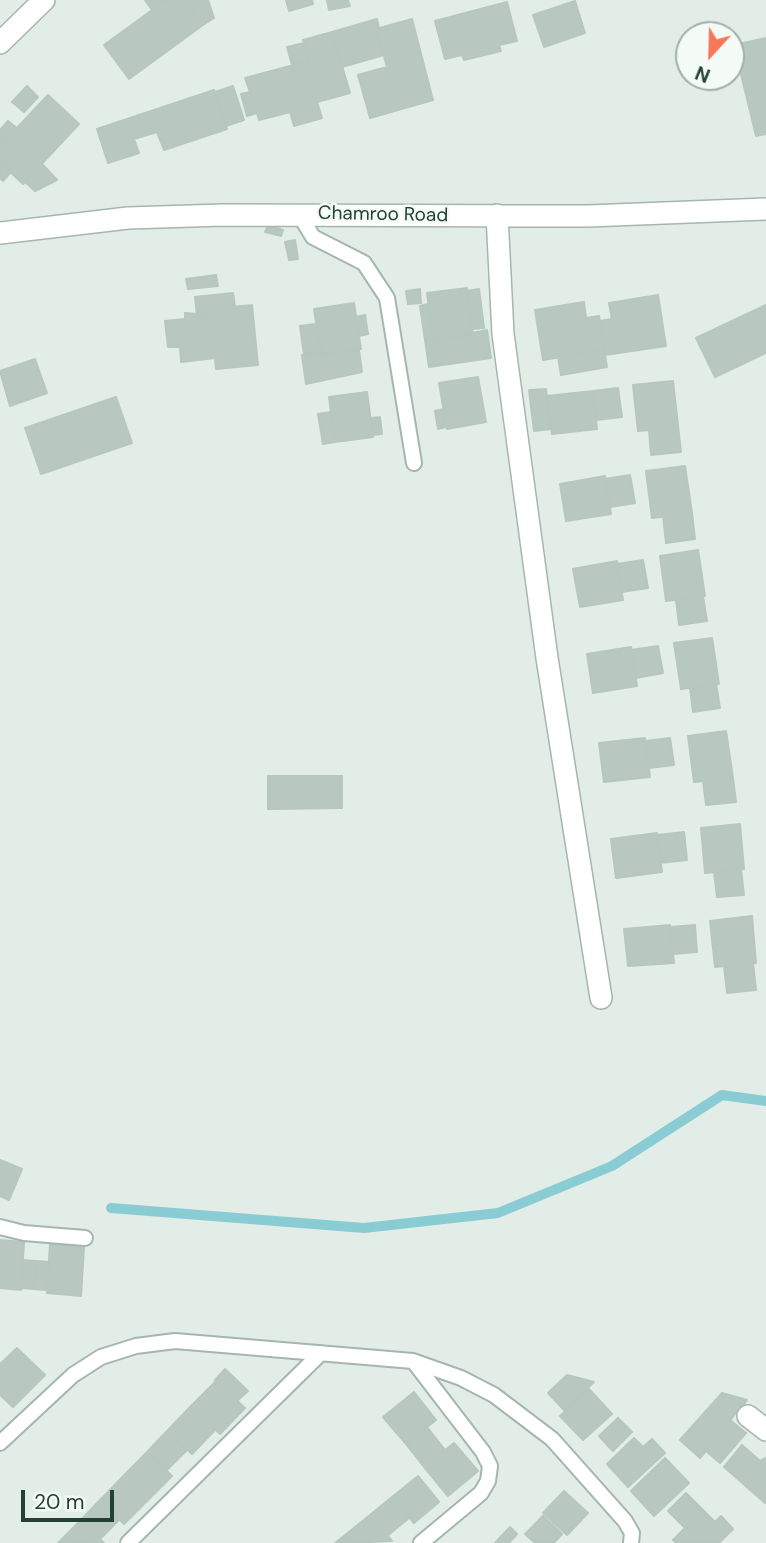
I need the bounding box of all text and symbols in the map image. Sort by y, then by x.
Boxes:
north arrow [675,21,745,91]
text: N [692,60,714,88]
street label: Chamroo Road [318,202,448,228]
scale bar [24,1476,117,1520]
text: 20 m [34,1488,85,1516]

